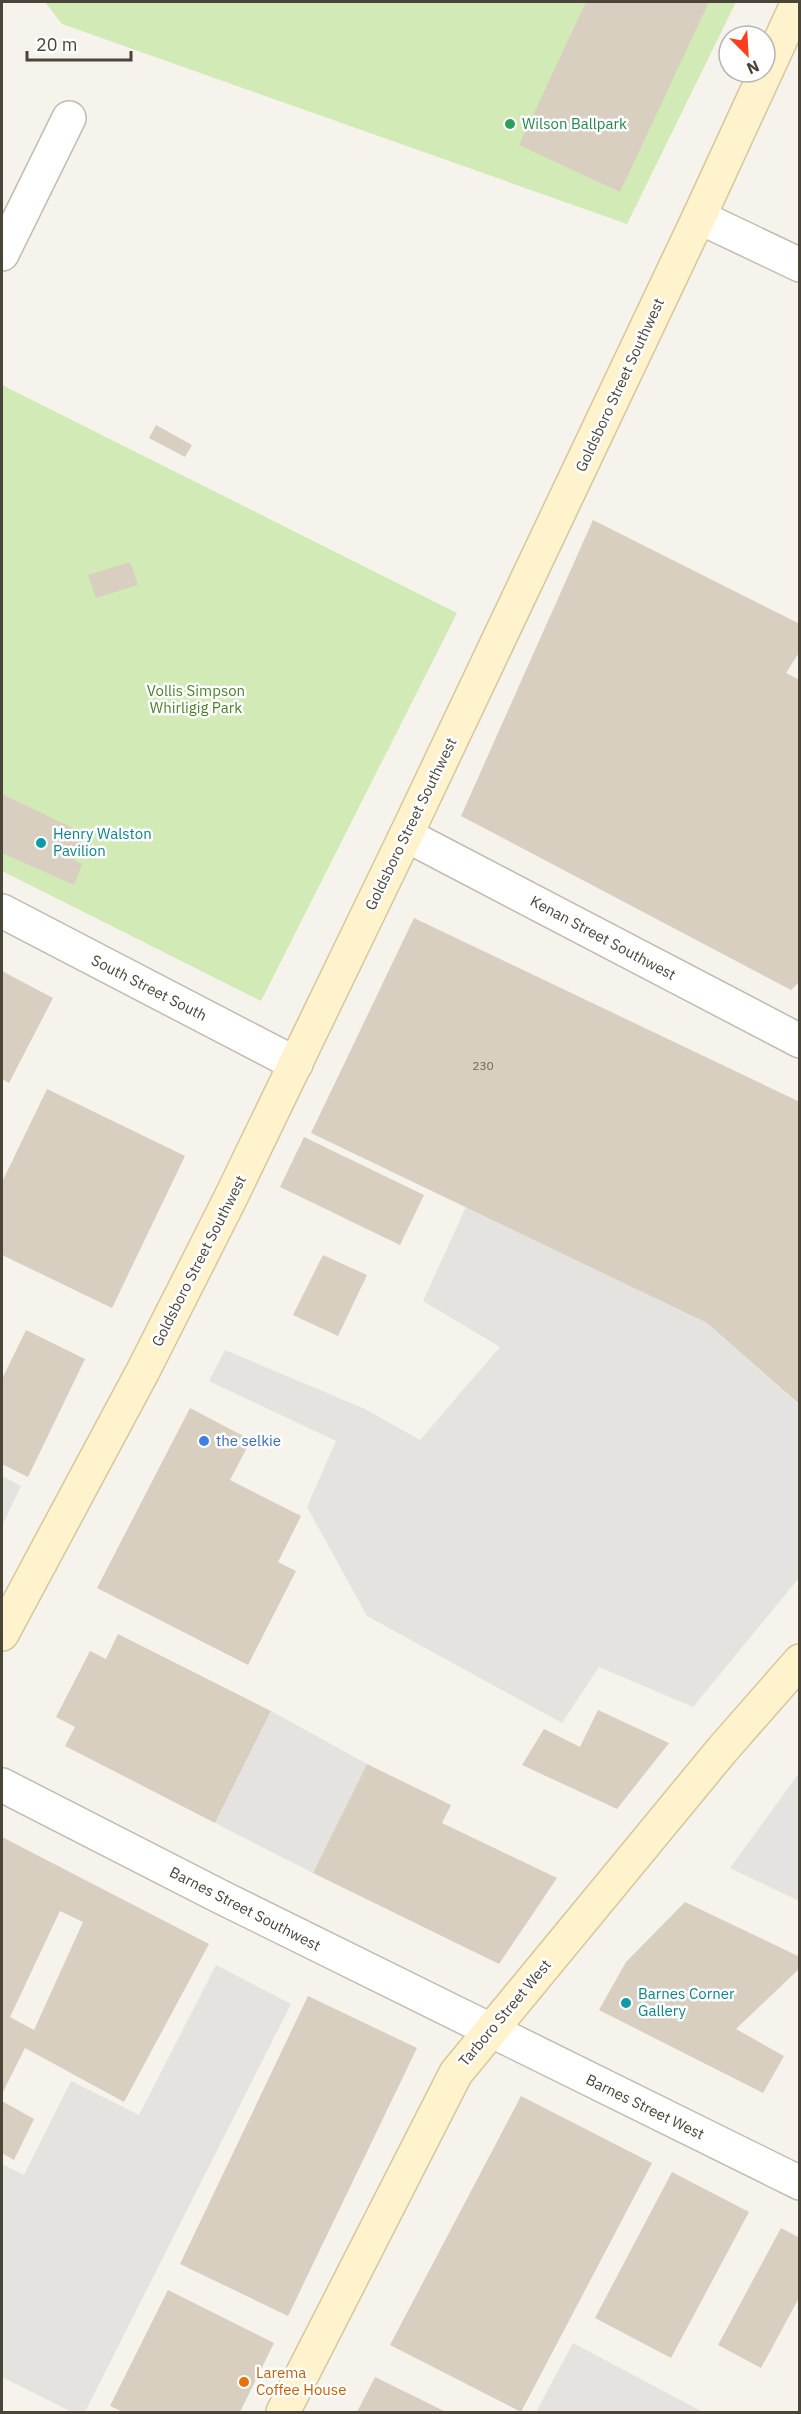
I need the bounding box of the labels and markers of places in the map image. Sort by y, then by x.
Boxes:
place label: Wilson Ballpark [522,114,627,133]
marker: Wilson Ballpark [503,117,517,131]
place label: Henry Walston Pavilion [53,824,152,860]
marker: Henry Walston Pavilion [34,836,48,850]
place label: the selkie [216,1431,281,1450]
marker: the selkie [197,1434,211,1448]
place label: Barnes Corner Gallery [638,1984,735,2020]
marker: Barnes Corner Gallery [619,1996,633,2010]
place label: Larema Coffee House [256,2363,346,2399]
marker: Larema Coffee House [237,2375,251,2389]

